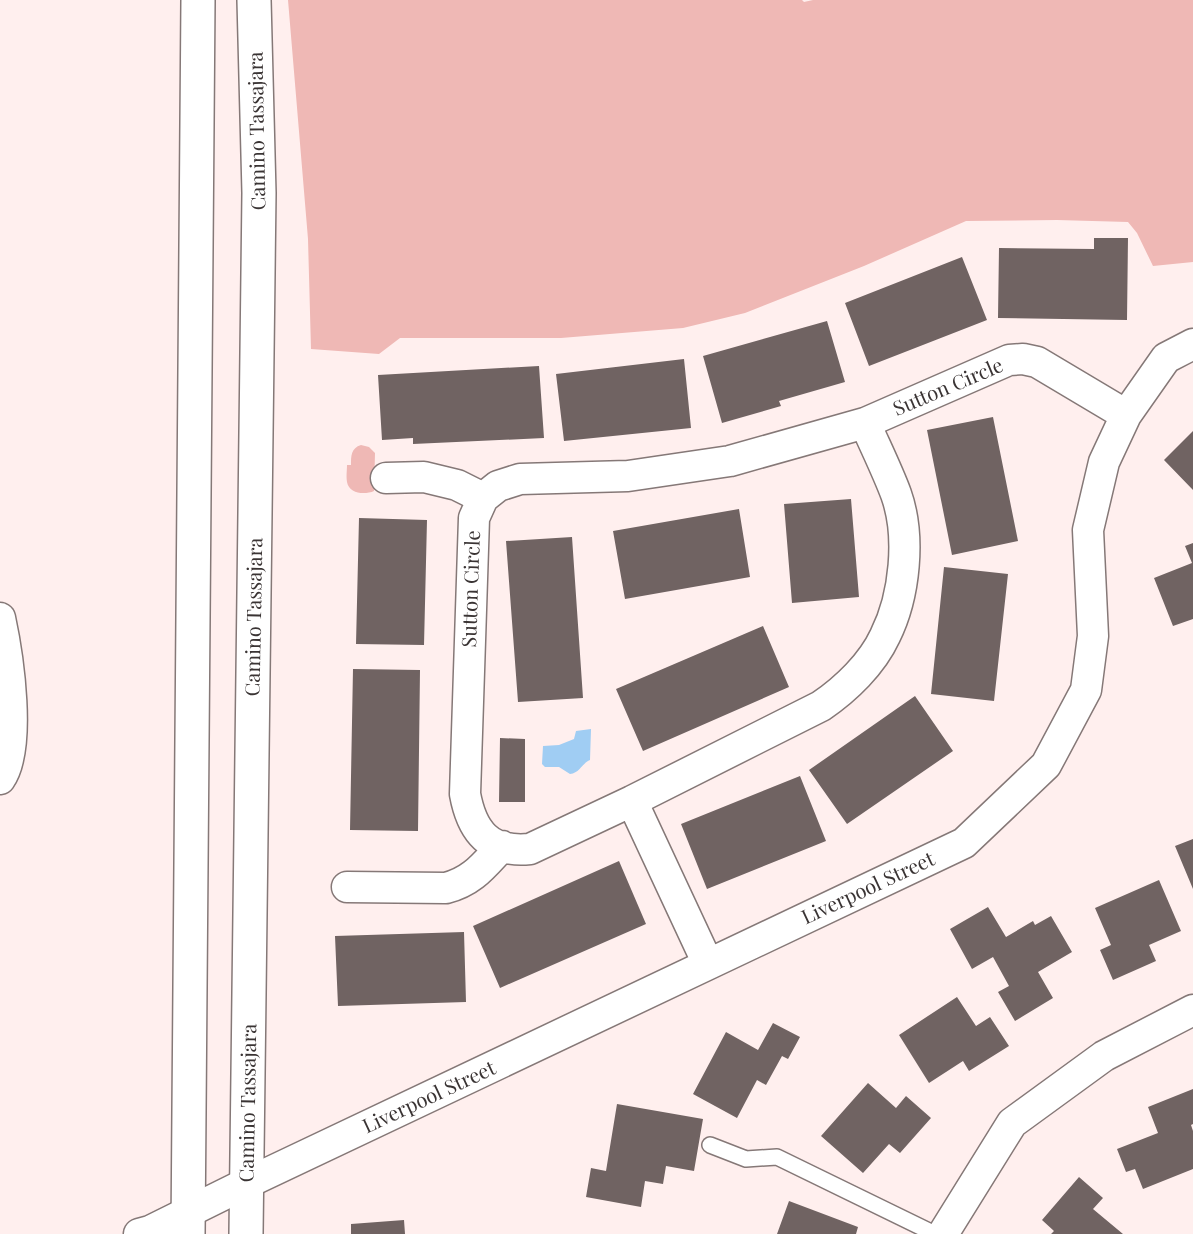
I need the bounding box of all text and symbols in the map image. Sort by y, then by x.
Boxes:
street label: Camino Tassajara [241,51,270,211]
street label: Sutton Circle [888,350,1007,421]
street label: Sutton Circle [454,530,485,648]
street label: Camino Tassajara [238,537,267,697]
street label: Liverpool Street [796,844,939,929]
street label: Camino Tassajara [232,1023,261,1183]
street label: Liverpool Street [357,1053,500,1138]

